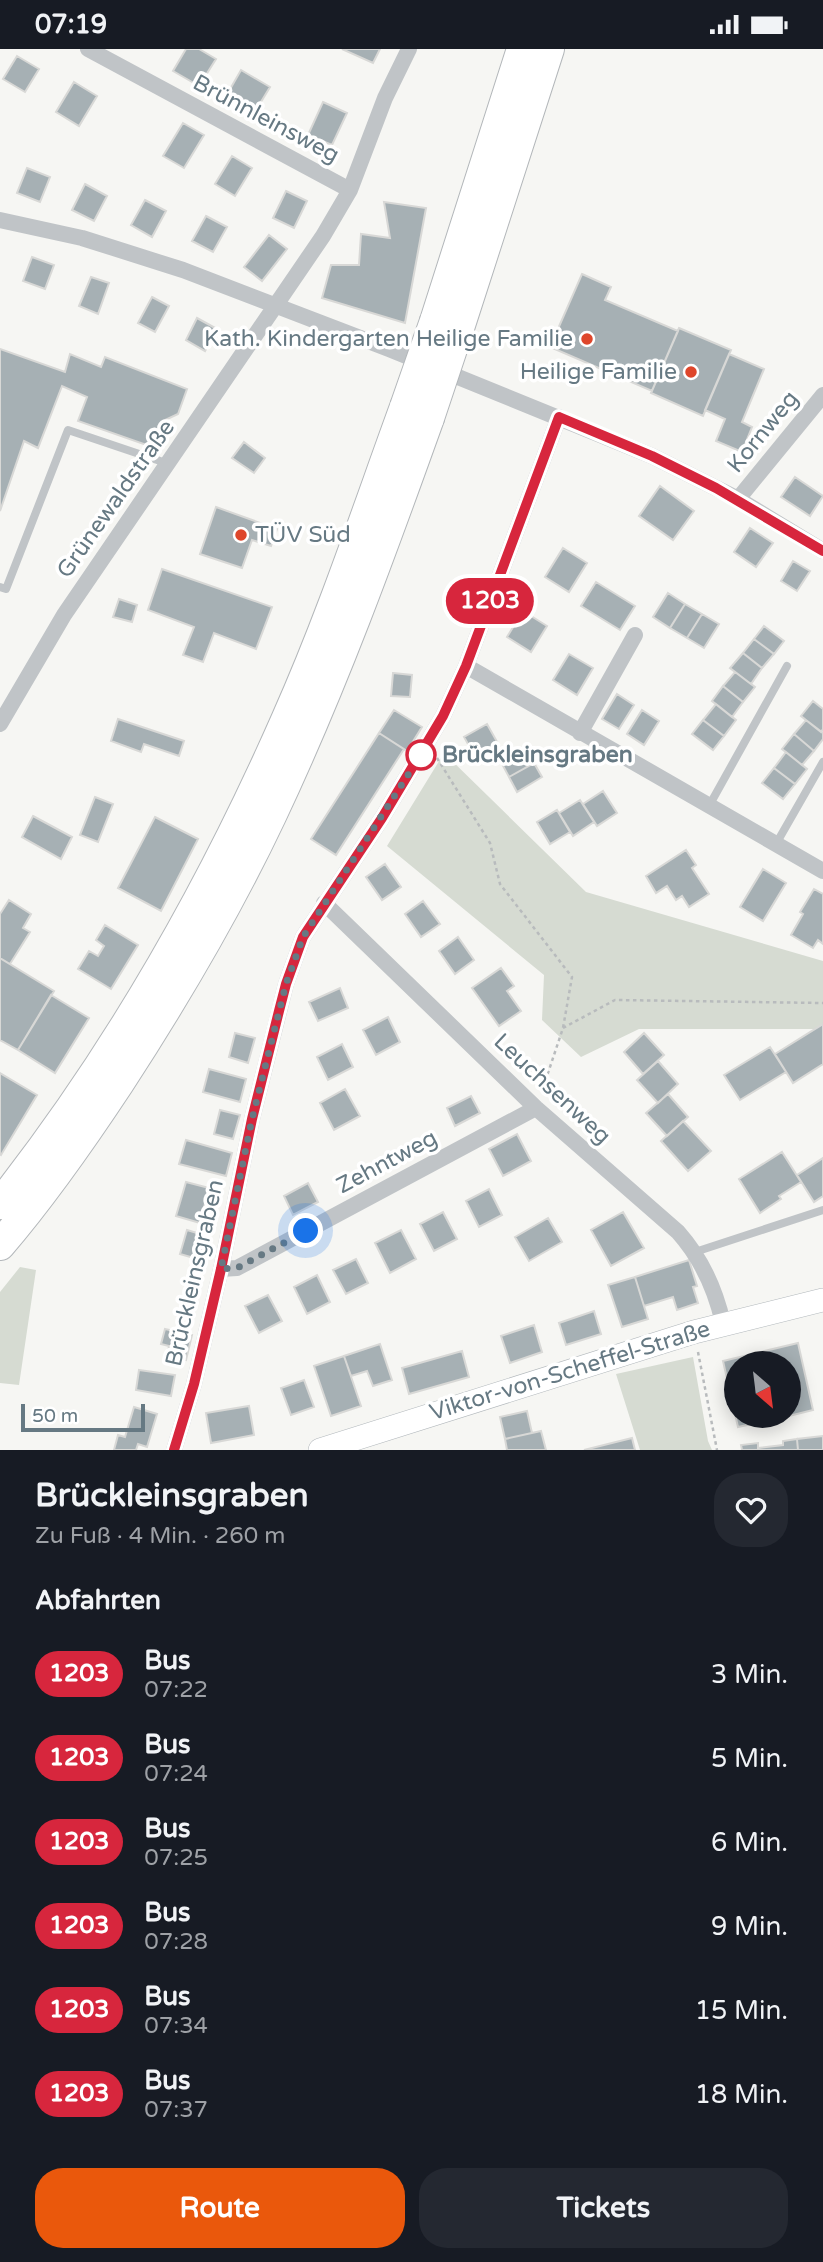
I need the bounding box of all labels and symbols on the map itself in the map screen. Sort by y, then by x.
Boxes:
street label: Brünnleinsweg [188,69,344,169]
place label: Kath. Kindergarten Heilige Familie [204,325,573,353]
marker: Kath. Kindergarten Heilige Familie [579,331,595,347]
place label: Heilige Familie [520,358,677,386]
marker: Heilige Familie [683,364,699,380]
street label: Kornweg [721,385,805,479]
street label: Grünewaldstraße [51,414,181,584]
place label: TÜV Süd [255,521,351,549]
marker: TÜV Süd [233,527,249,543]
line badge: 1203 [441,578,539,624]
marker: Brückleinsgraben [406,740,436,770]
place label: Brückleinsgraben [442,741,633,769]
street label: Leuchsenweg [488,1028,616,1150]
street label: Zehntweg [332,1124,442,1200]
street label: Brückleinsgraben [160,1177,230,1369]
your location [288,1213,323,1248]
street label: Viktor-von-Scheffel-Straße [426,1315,714,1427]
north arrow [724,1351,802,1428]
scale bar [21,1401,145,1433]

